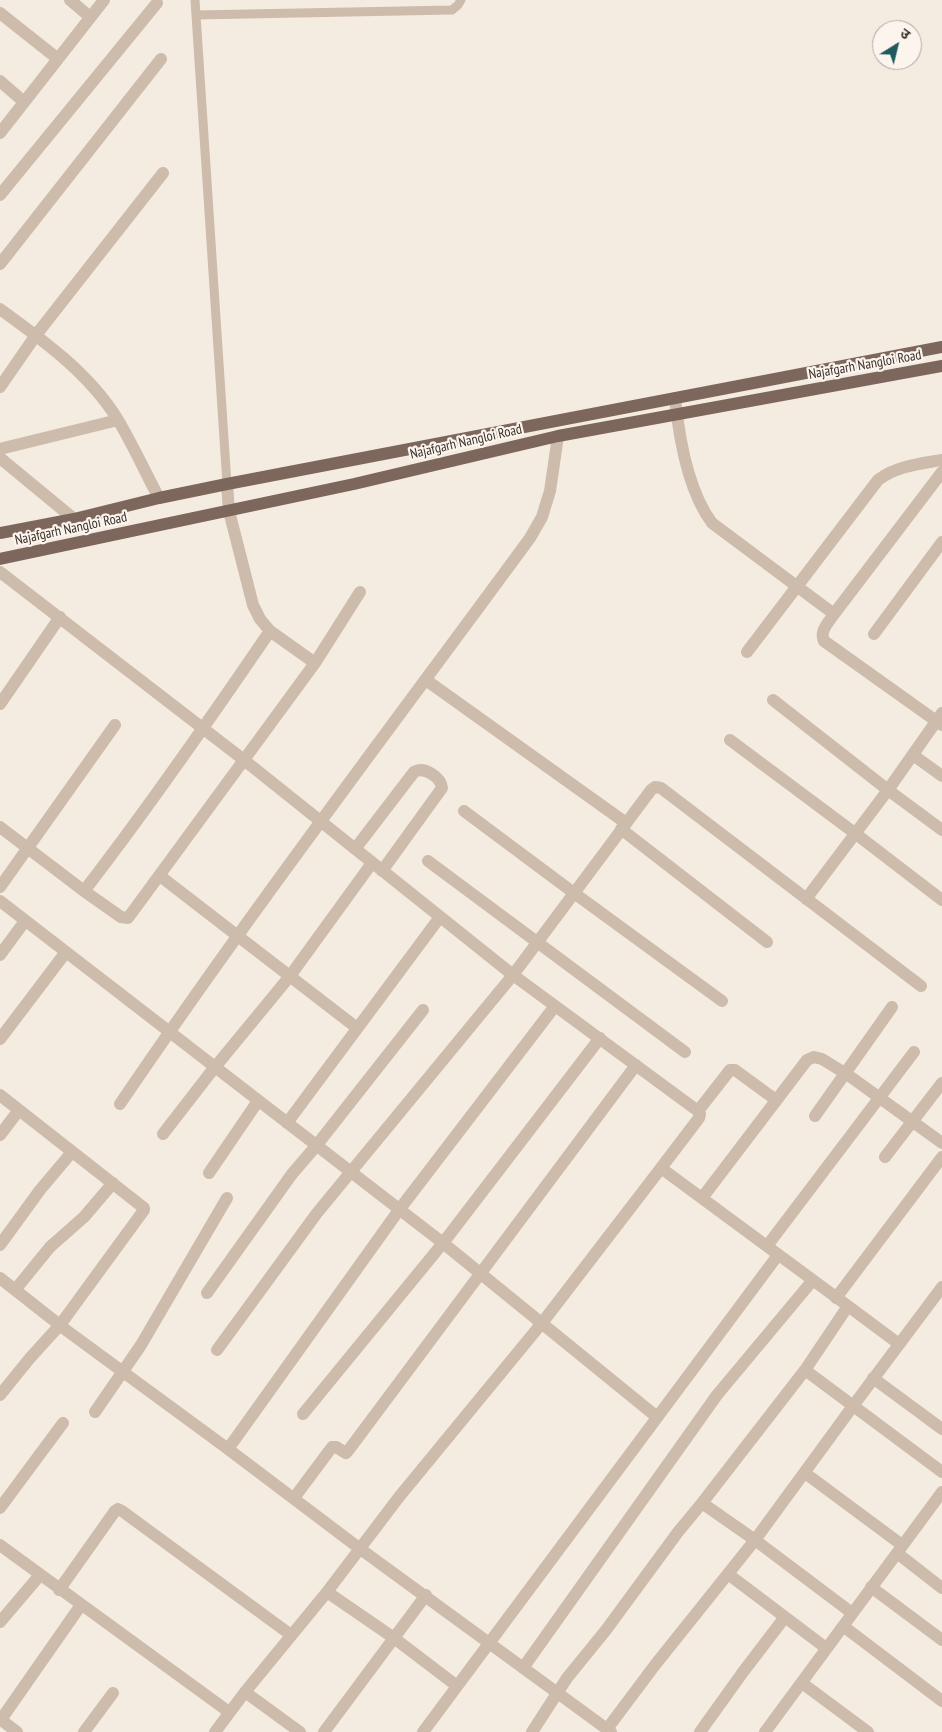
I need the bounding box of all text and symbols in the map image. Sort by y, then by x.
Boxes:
north arrow [872,20,922,70]
text: उ [897,24,914,43]
street label: Najafgarh Nangloi Road [807,347,923,383]
street label: Najafgarh Nangloi Road [408,421,524,463]
street label: Najafgarh Nangloi Road [13,509,129,549]

